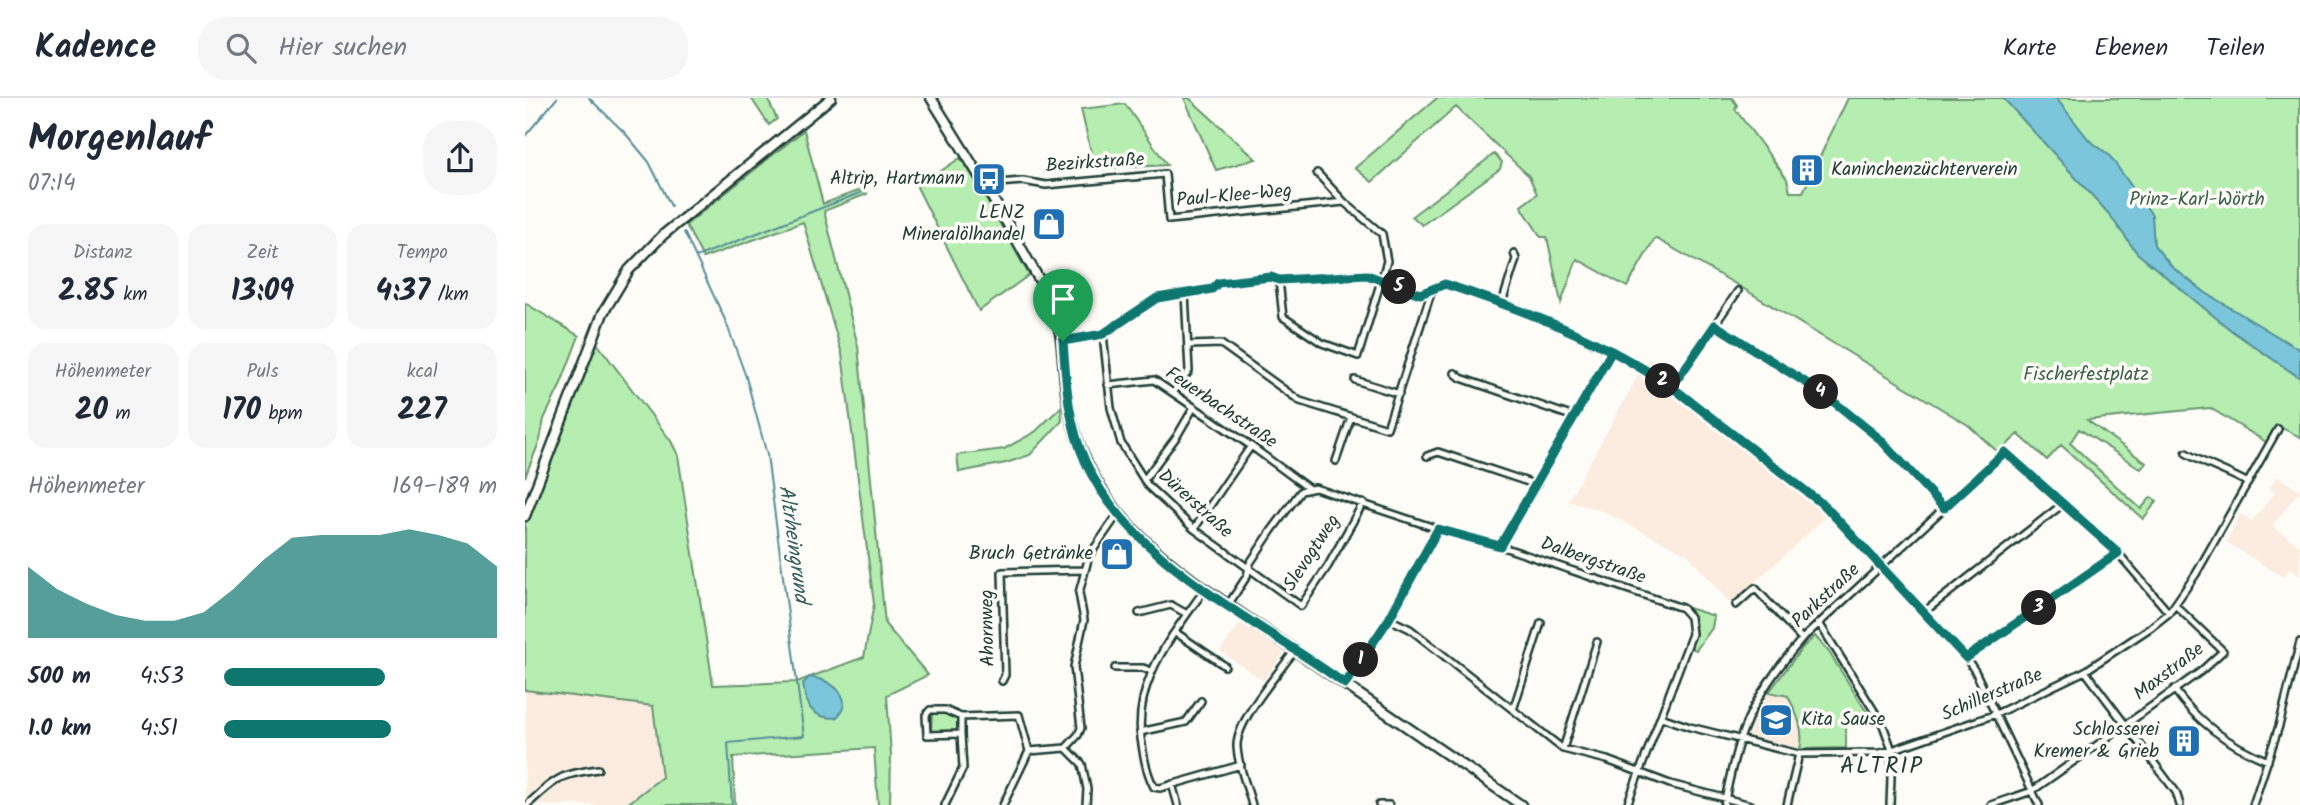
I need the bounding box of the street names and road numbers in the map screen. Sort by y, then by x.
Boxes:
street label: Bezirkstraße [1045,145,1146,181]
street label: Paul-Klee-Weg [1175,176,1293,216]
street label: Feuerbachstraße [1159,359,1284,457]
street label: Dürerstraße [1150,462,1240,546]
street label: Slevogtweg [1276,508,1348,598]
street label: Dalbergstraße [1536,529,1650,593]
street label: Parkstraße [1785,556,1868,636]
street label: Ahornweg [972,589,1004,667]
street label: Maxstraße [2127,635,2211,709]
street label: Schillerstraße [1937,660,2048,730]

